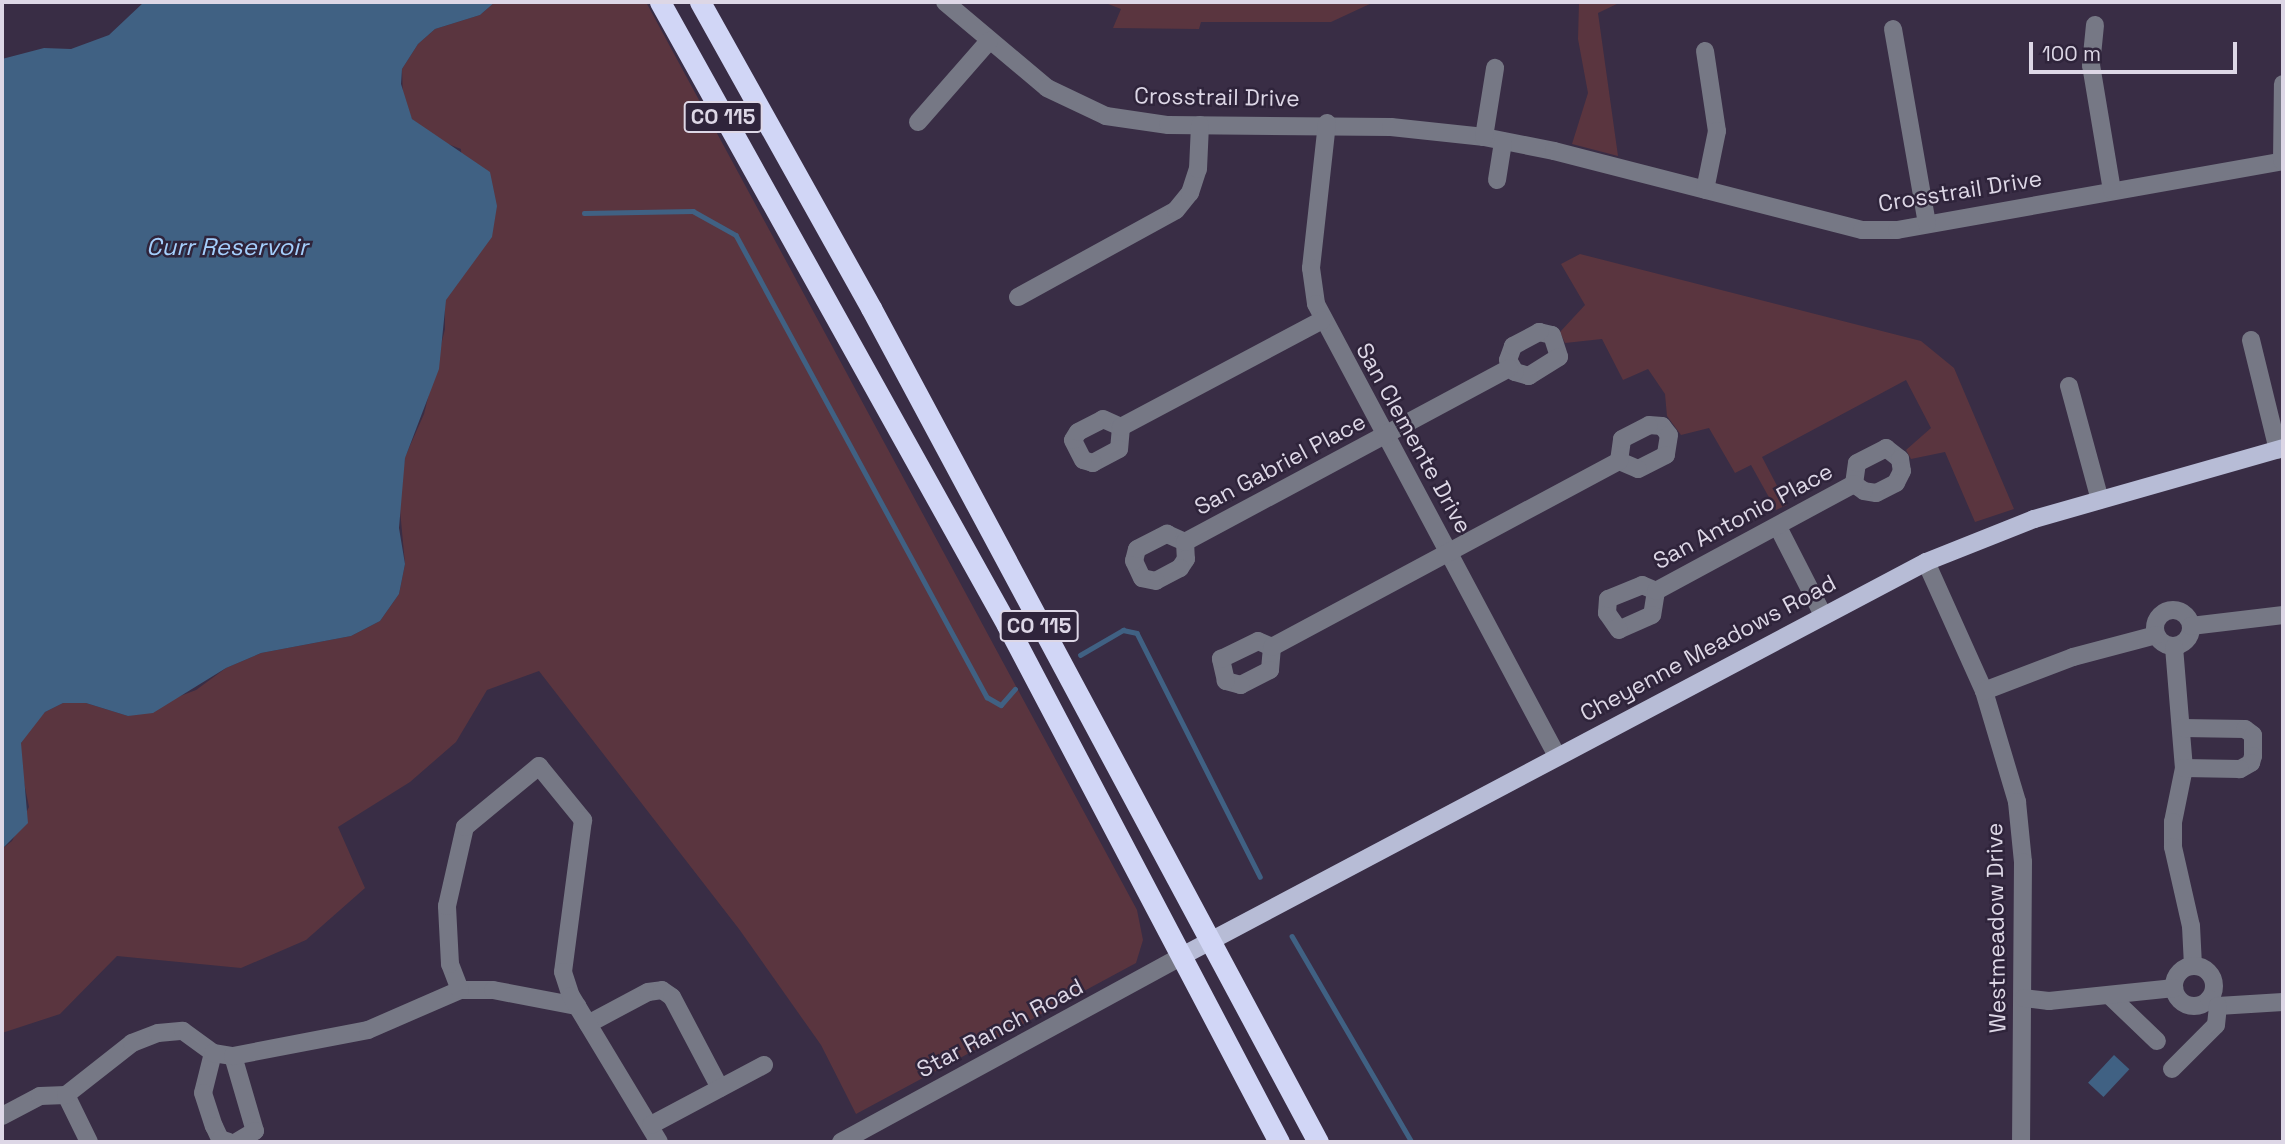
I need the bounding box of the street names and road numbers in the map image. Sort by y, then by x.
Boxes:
street label: Crosstrail Drive [1134,82,1300,112]
road number: CO 115 [683,100,763,134]
street label: Crosstrail Drive [1876,164,2044,218]
street label: San Clemente Drive [1350,338,1478,538]
street label: San Gabriel Place [1190,407,1370,521]
street label: San Antonio Place [1648,457,1838,575]
street label: Cheyenne Meadows Road [1575,569,1841,727]
road number: CO 115 [999,608,1079,644]
street label: Westmeadow Drive [1980,823,2012,1033]
street label: Star Ranch Road [912,973,1088,1083]

